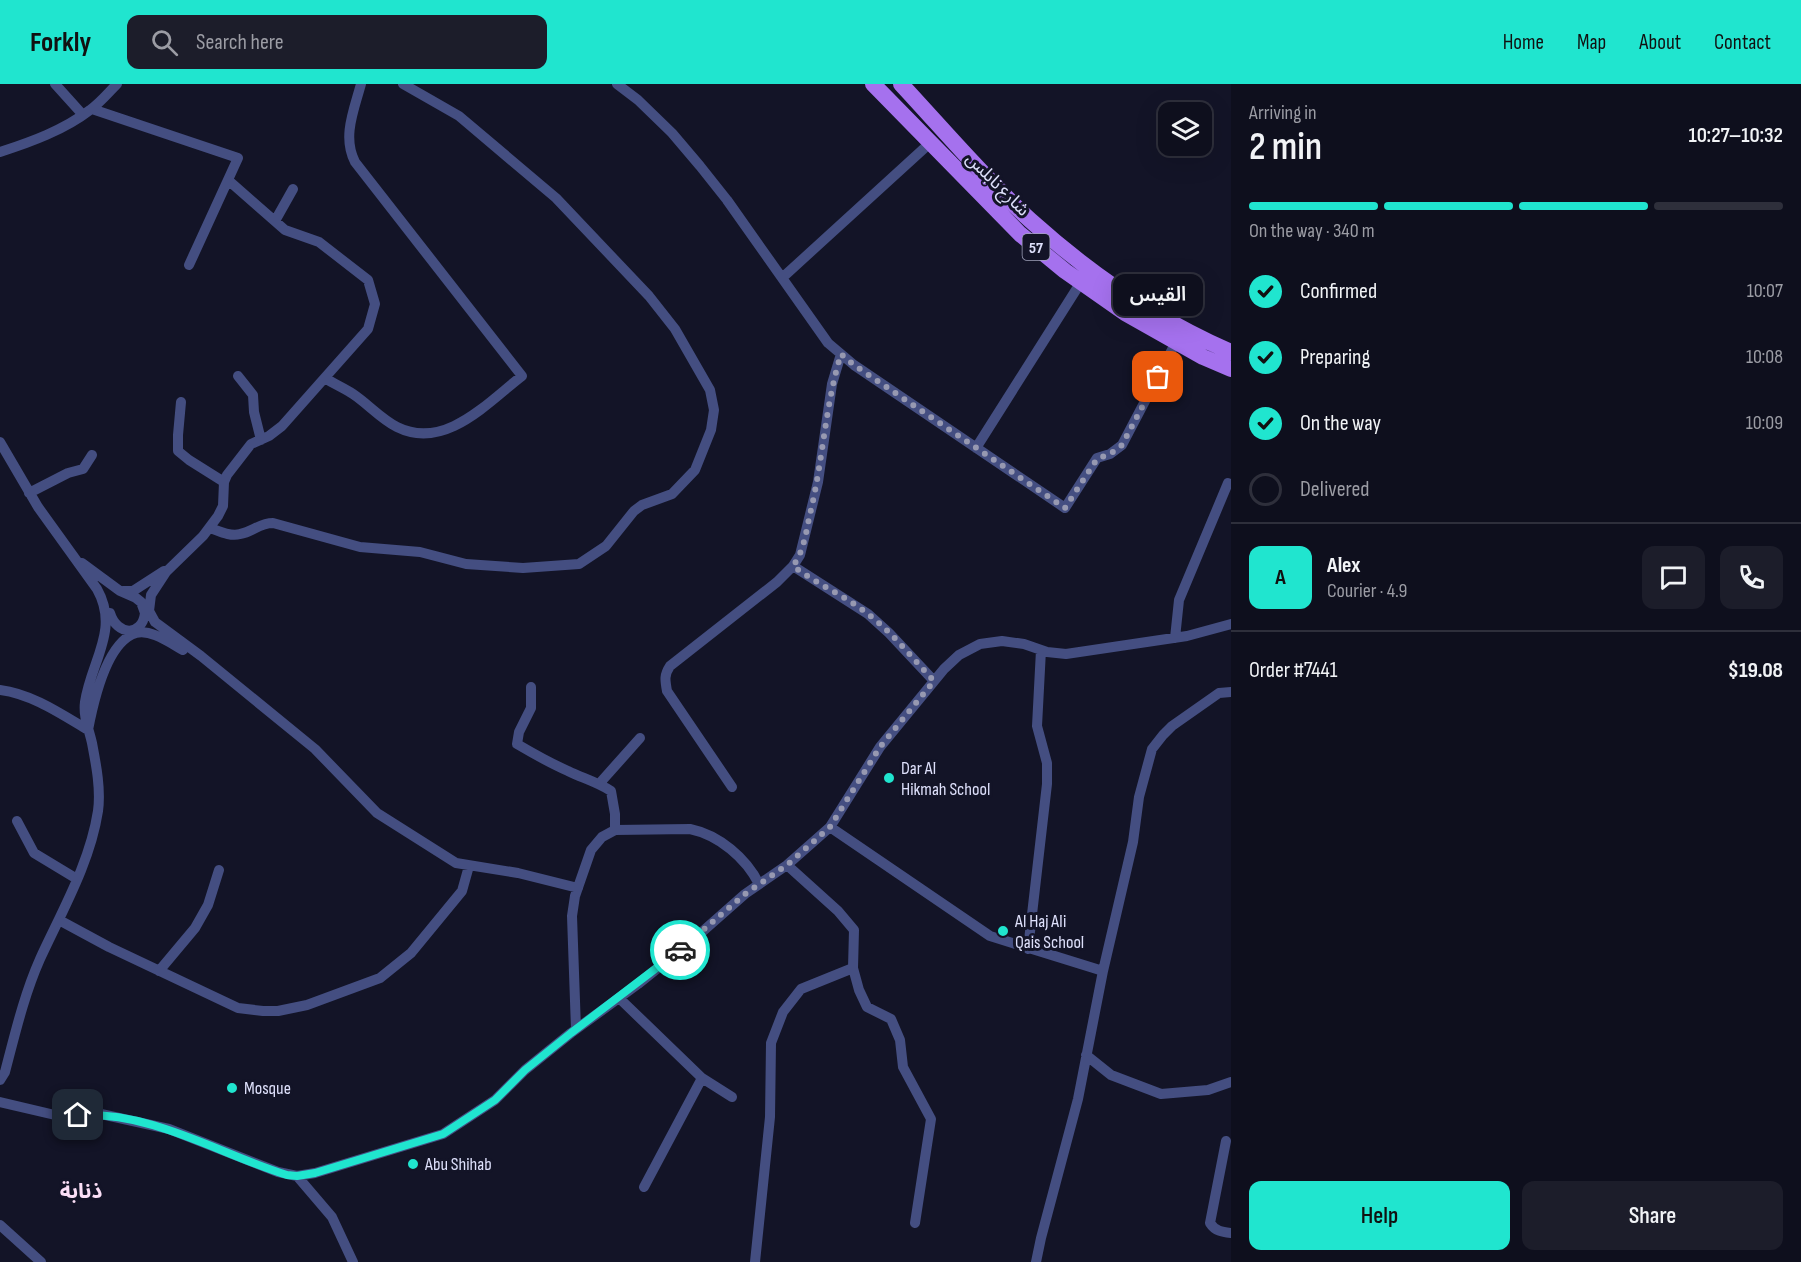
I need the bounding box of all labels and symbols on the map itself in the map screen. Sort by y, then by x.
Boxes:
street label: شارع نابلس [959,148,1034,223]
road number: 57 [1022,234,1050,260]
callout: القيس [1113,275,1203,317]
pin [1132,351,1183,402]
place label: Dar Al Hikmah School [901,758,990,800]
marker: Dar Al Hikmah School [882,771,896,785]
place label: Al Haj Ali Qais School [1014,911,1084,953]
courier [650,920,710,980]
marker: Al Haj Ali Qais School [996,924,1010,938]
place label: Mosque [244,1078,291,1099]
marker: Mosque [225,1081,239,1095]
pin [52,1089,103,1140]
place label: Abu Shihab [424,1154,492,1175]
marker: Abu Shihab [406,1157,420,1171]
district label: ذنابة [60,1179,102,1204]

